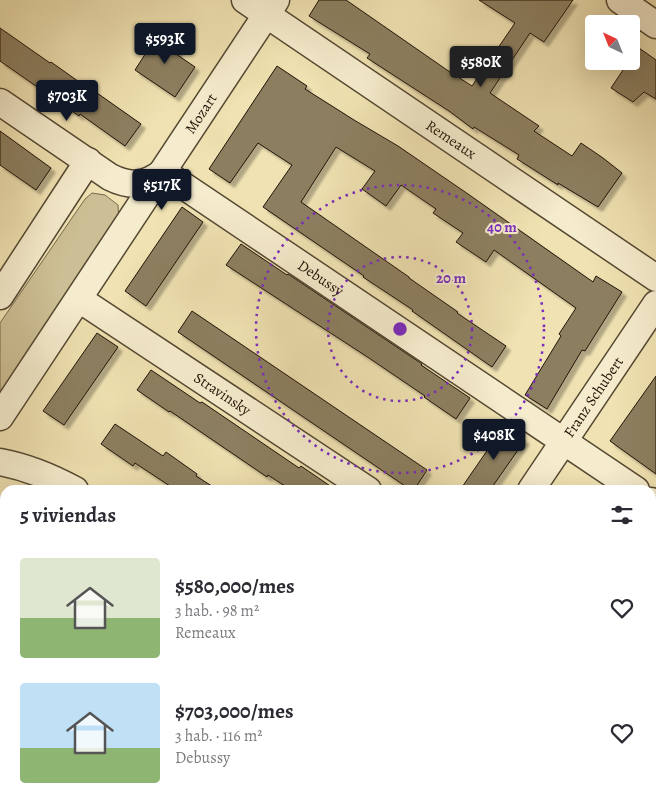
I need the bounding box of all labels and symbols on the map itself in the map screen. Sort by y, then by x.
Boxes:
north arrow [585,15,640,70]
pin: $593K [130,22,200,65]
pin: $580K [446,46,516,88]
pin: $703K [32,80,102,122]
street label: Mozart [180,89,222,138]
street label: Remeaux [422,115,480,164]
pin: $517K [127,168,197,211]
text: 40 m [487,217,517,237]
street label: Debussy [294,255,348,301]
text: 20 m [436,268,466,288]
centre of rings [391,320,409,338]
street label: Franz Schubert [559,353,628,441]
street label: Stravinsky [190,368,255,420]
pin: $408K [459,418,529,461]

